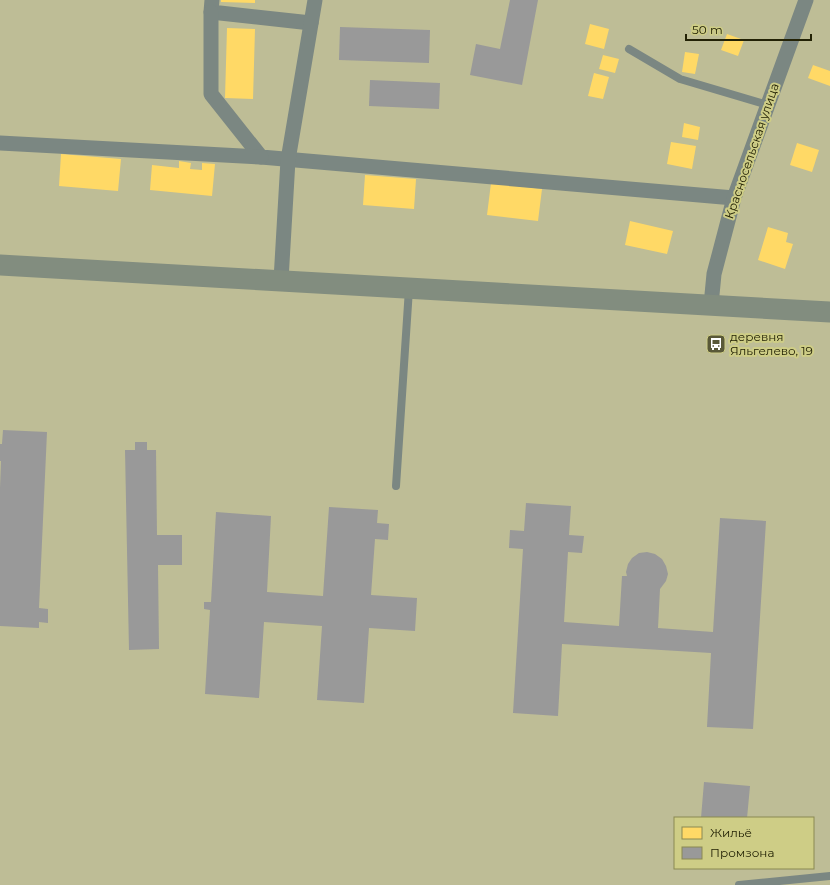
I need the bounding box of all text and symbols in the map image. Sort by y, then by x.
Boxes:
scale bar [686,16,811,42]
text: 50 m [692,22,723,37]
street label: Красносельская улица [721,81,782,221]
place label: деревня Яльгелево, 19 [730,329,813,358]
bus stop icon: деревня Яльгелево, 19 [705,333,727,355]
legend [674,817,814,869]
text: Жильё [710,825,752,840]
text: Промзона [710,845,774,860]

